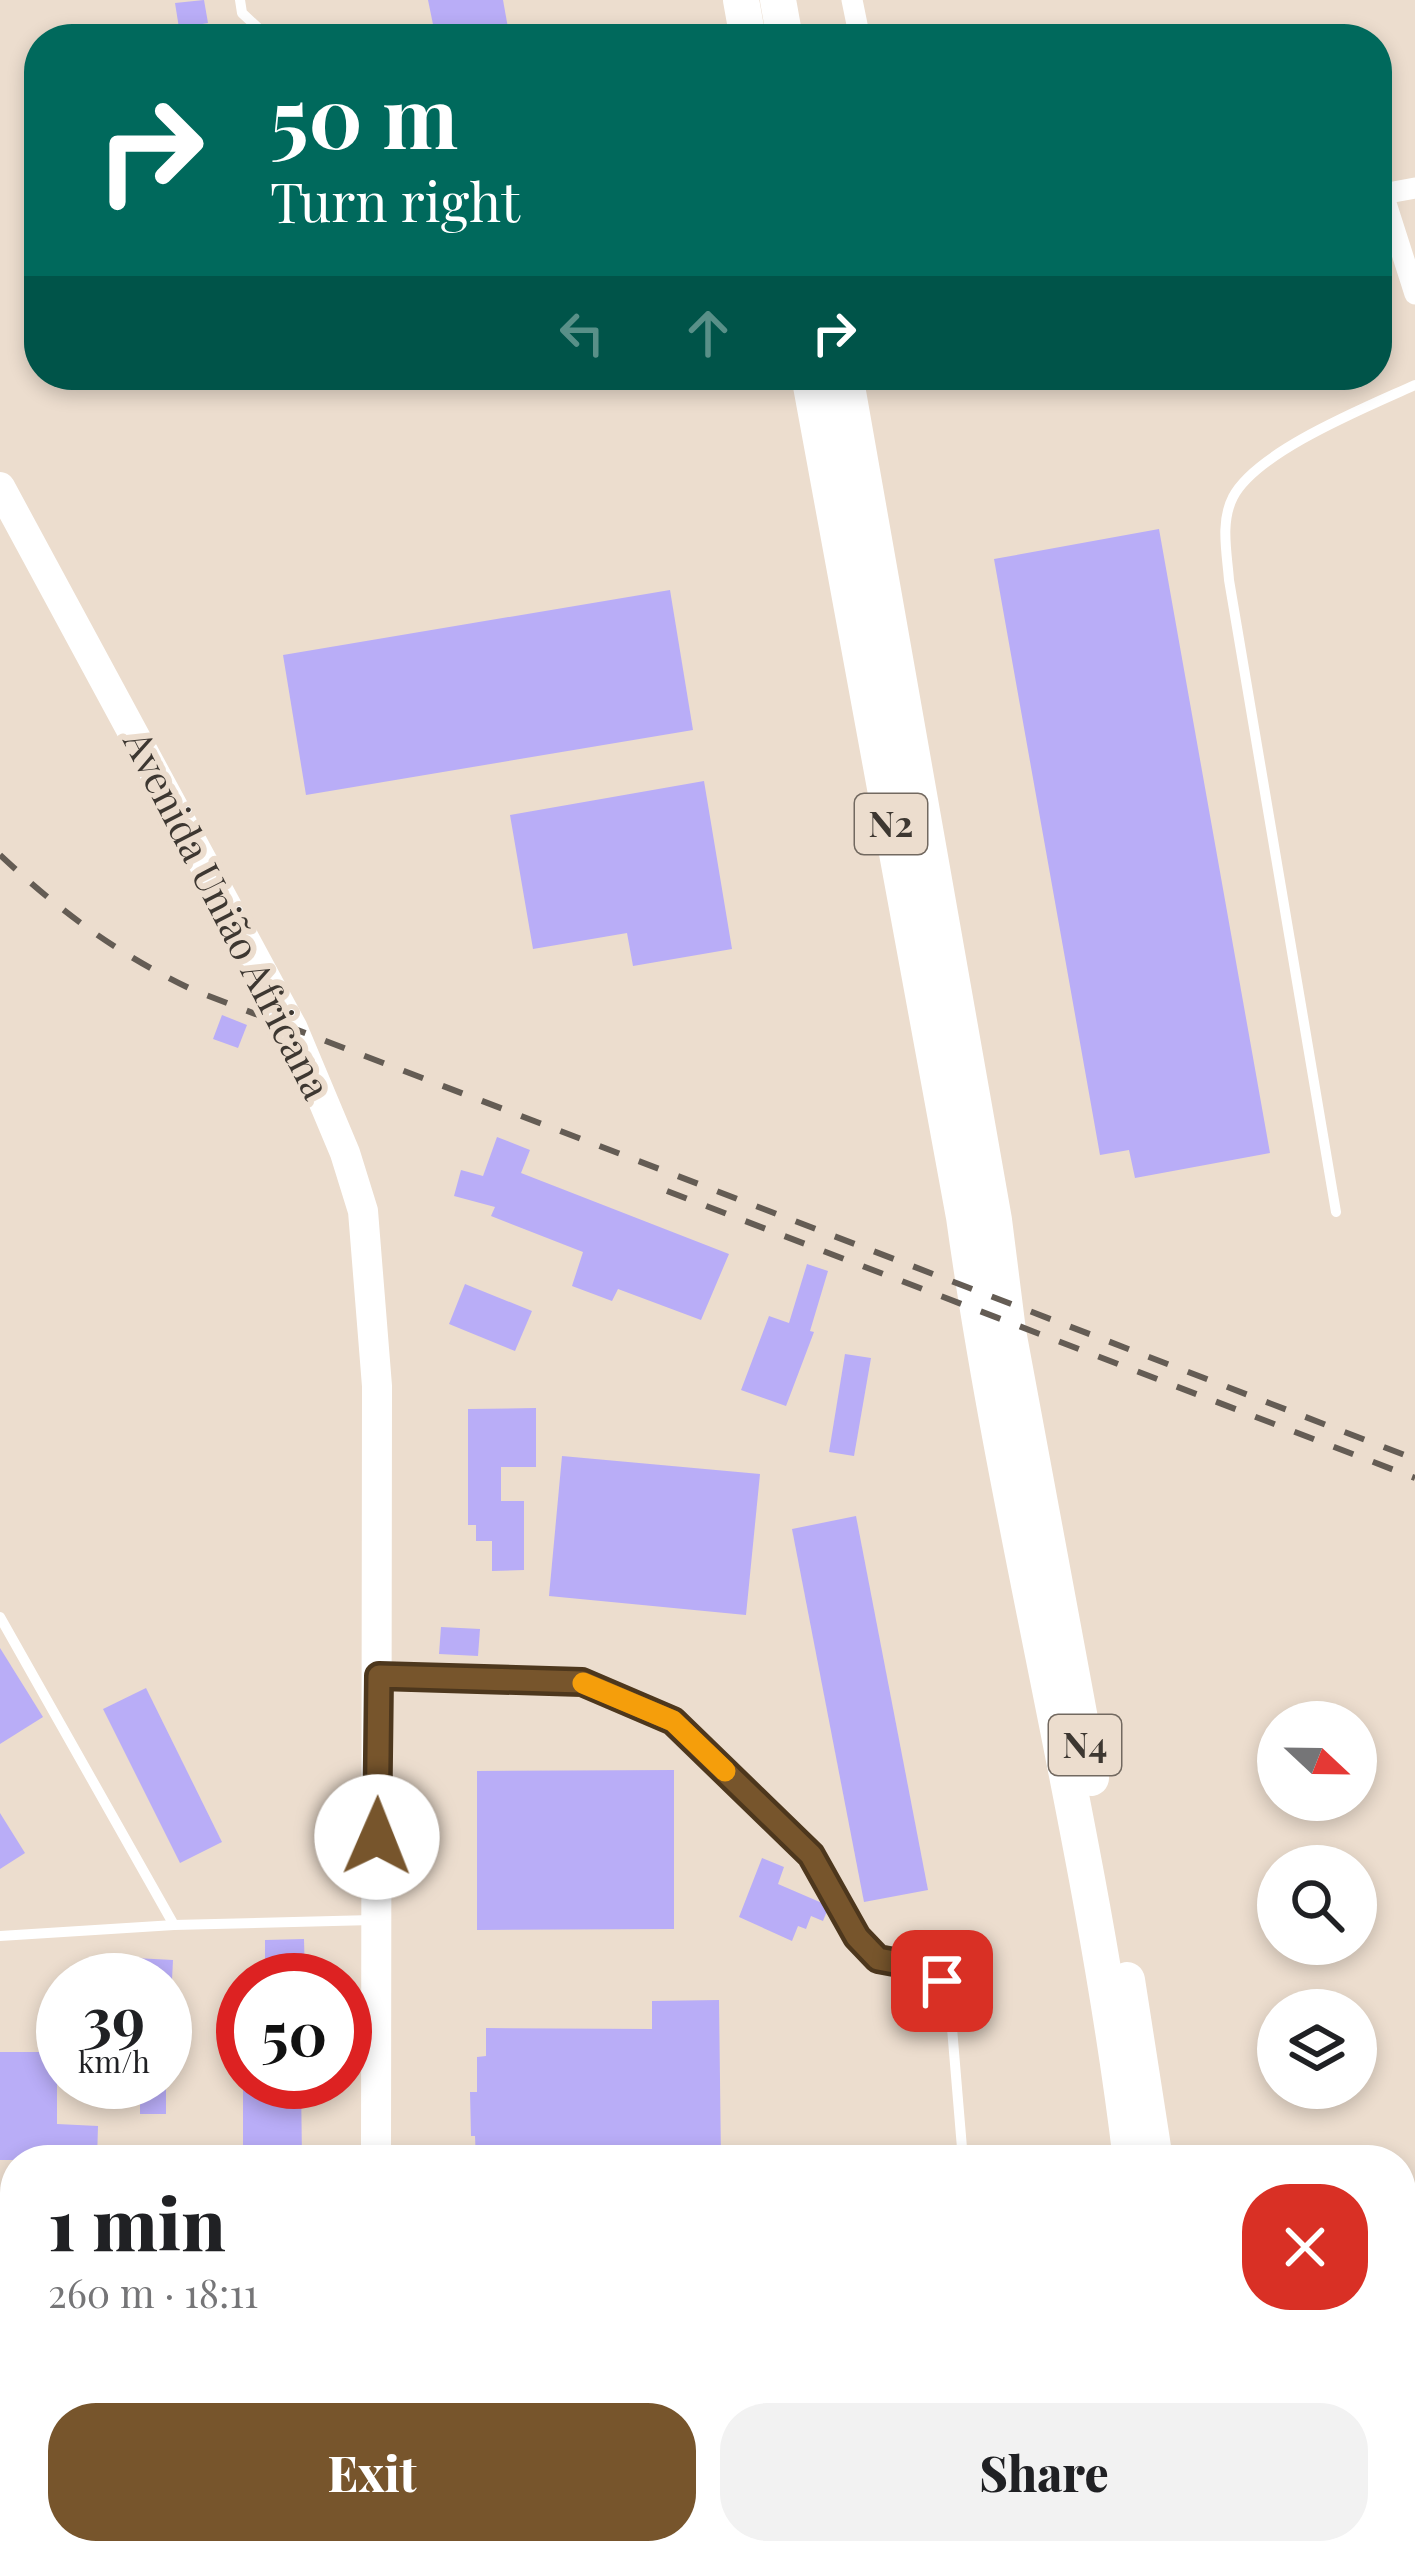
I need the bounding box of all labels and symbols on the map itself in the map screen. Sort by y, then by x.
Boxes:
street label: Avenida União Africana [113,720,344,1107]
road number: N2 [855,794,927,854]
north arrow [1257,1701,1377,1821]
road number: N4 [1049,1715,1121,1775]
position arrow [314,1774,440,1900]
pin [891,1930,993,2032]
speed limit sign: 50 [216,1953,372,2109]

